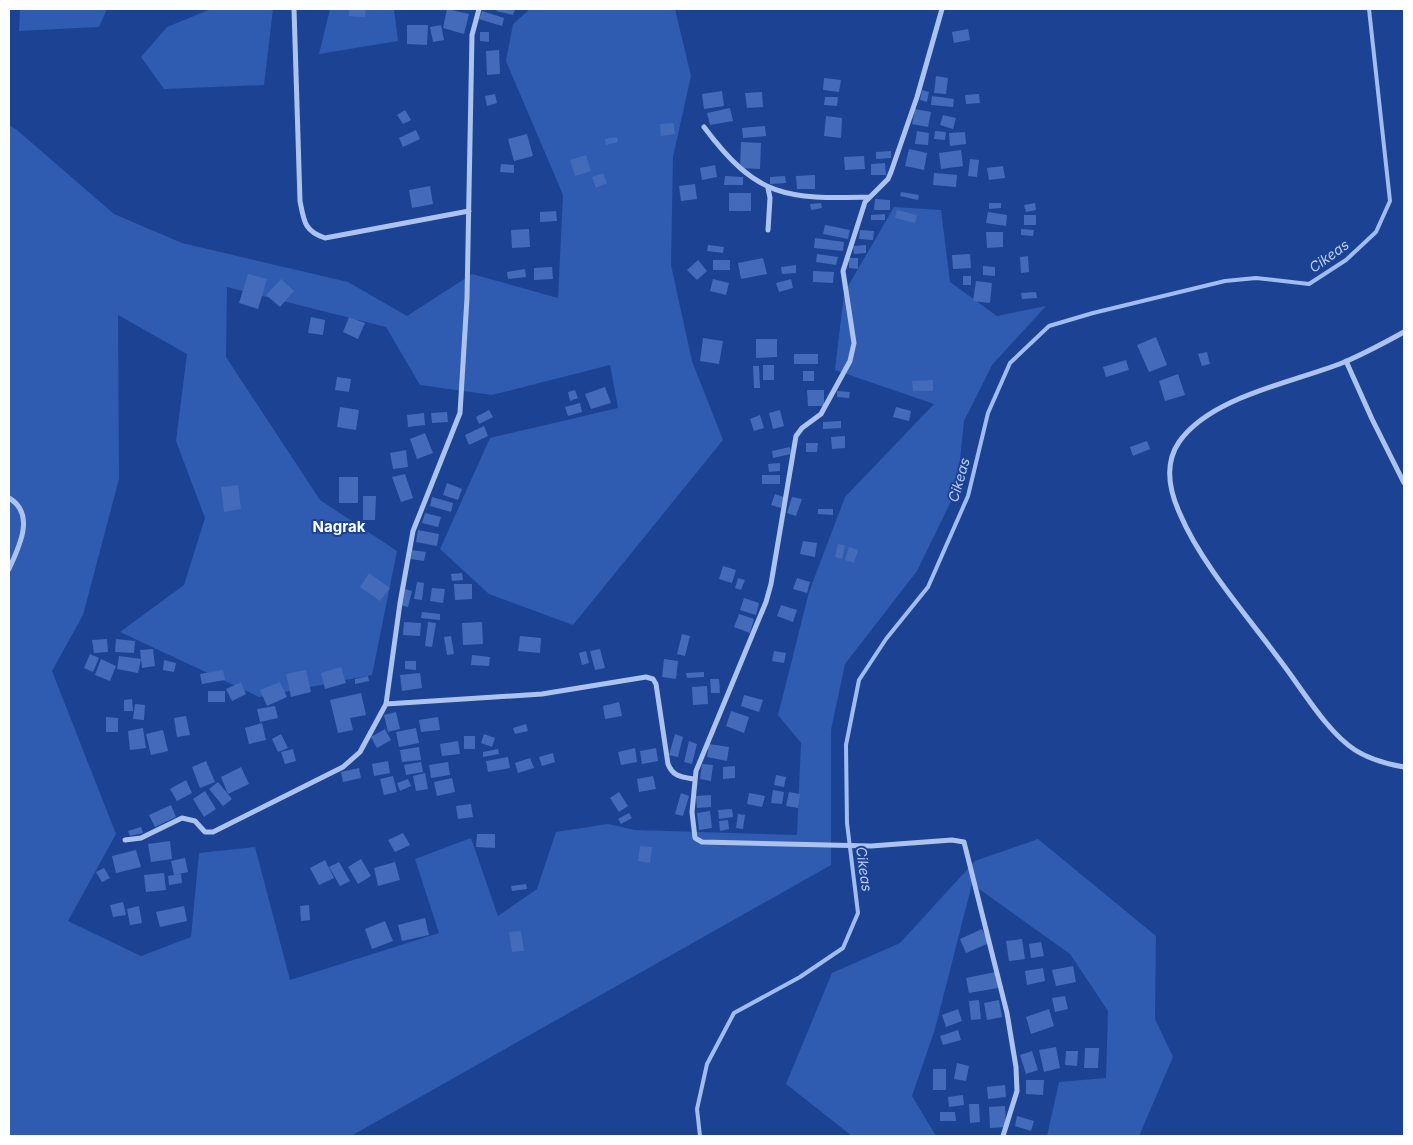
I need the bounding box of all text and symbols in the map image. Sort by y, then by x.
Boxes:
water label: Cikeas [1305,235,1352,276]
water label: Cikeas [944,456,973,504]
district label: Nagrak [313,517,366,536]
water label: Cikeas [853,845,876,892]

